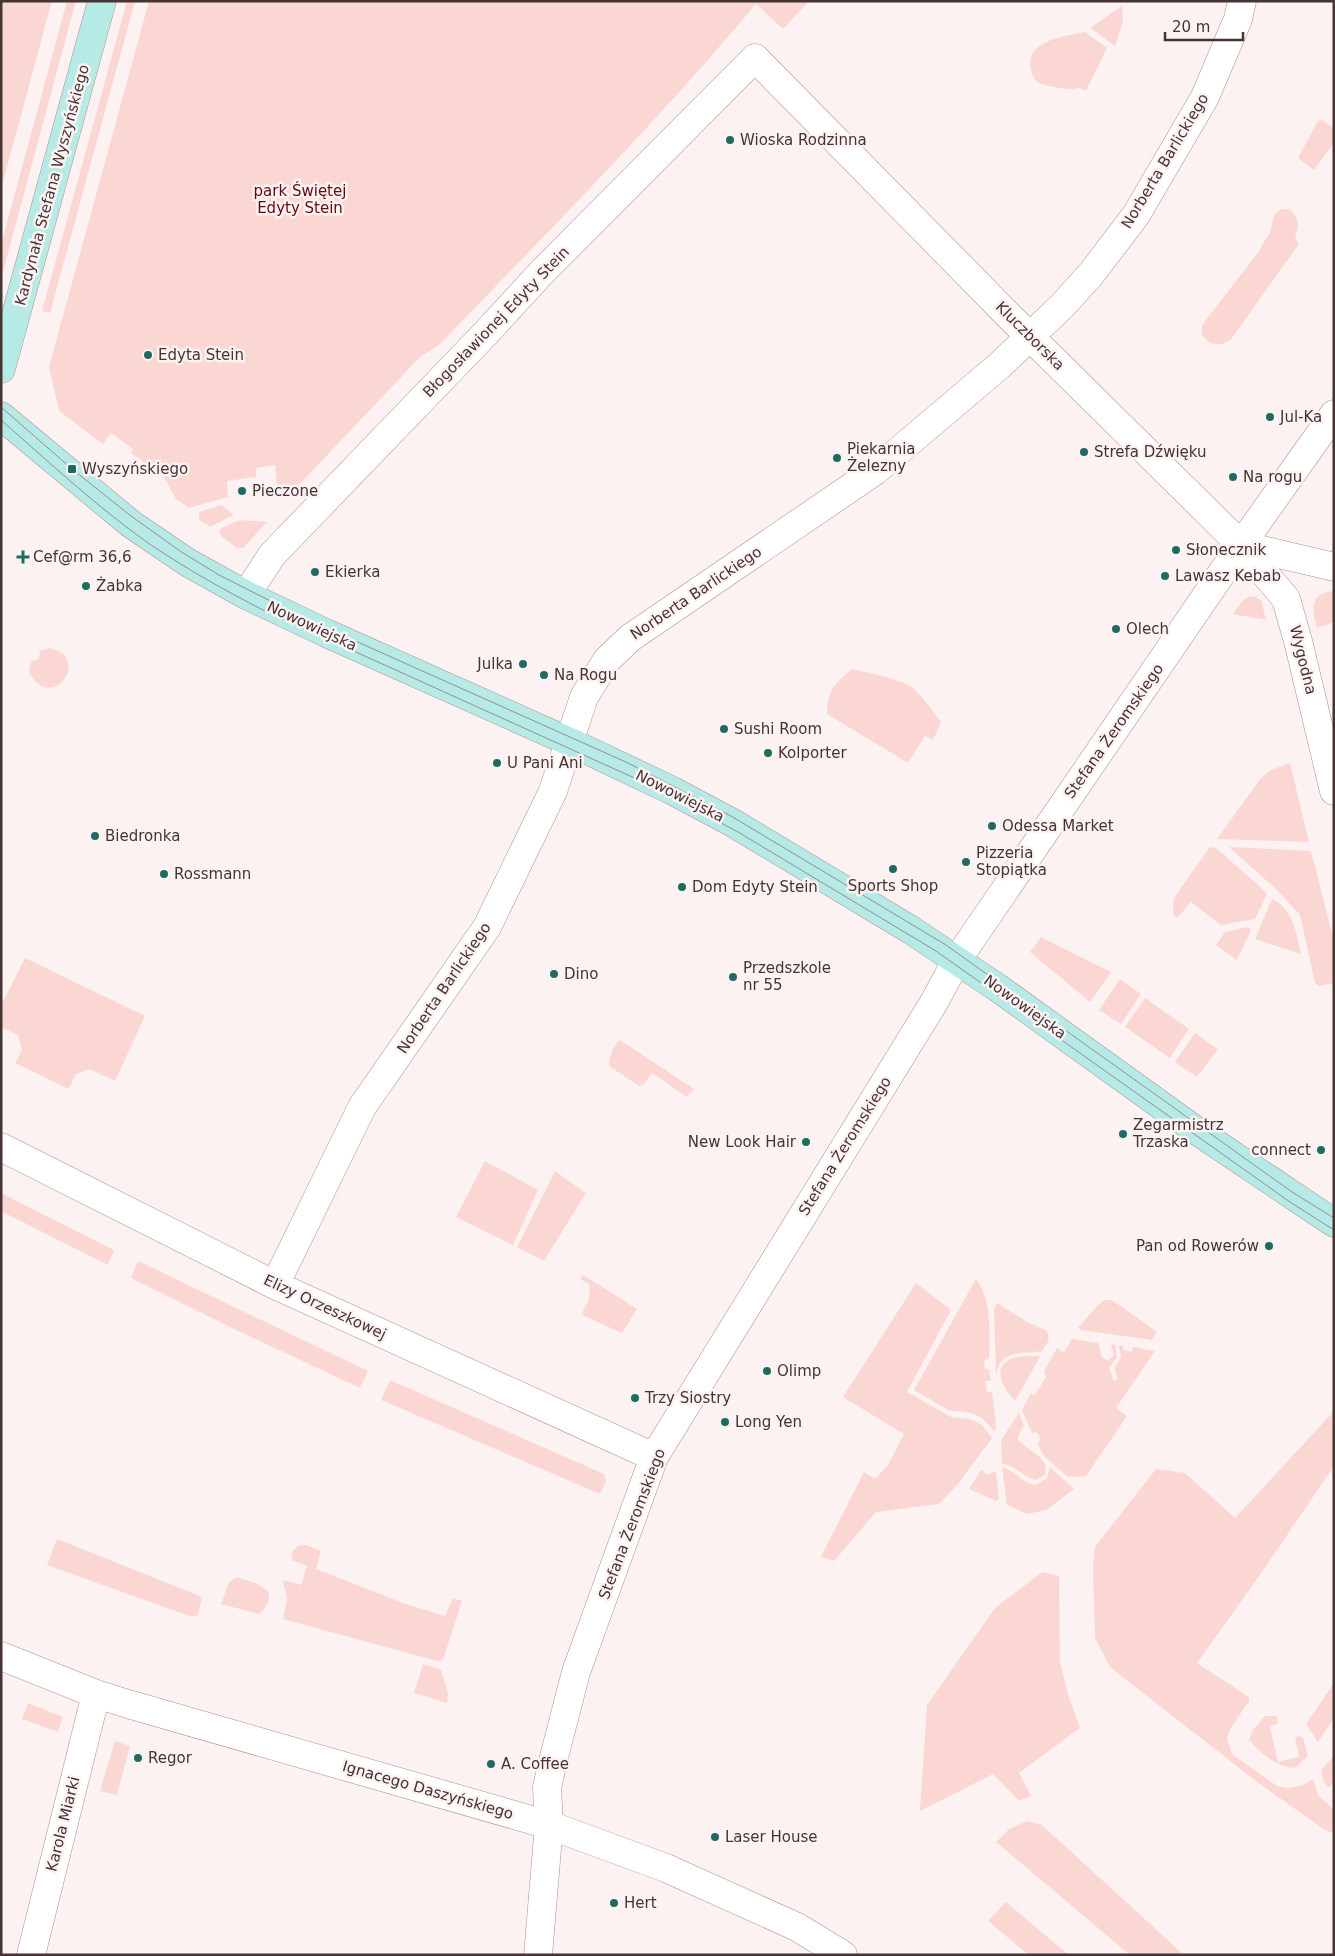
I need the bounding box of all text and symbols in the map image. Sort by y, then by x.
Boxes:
scale bar [1165,10,1242,42]
text: 20 m [1172,18,1210,36]
street label: Kardynała Stefana Wyszyńskiego [11,63,93,307]
street label: Norberta Barlickiego [1118,90,1212,232]
place label: Wioska Rodzinna [740,131,867,149]
marker: Wioska Rodzinna [724,134,736,146]
park label: park Świętej Edyty Stein [254,181,346,217]
street label: Błogosławionej Edyty Stein [419,243,573,401]
street label: Kluczborska [992,298,1068,374]
place label: Edyta Stein [158,346,244,364]
marker: Edyta Stein [142,349,154,361]
place label: Jul-Ka [1279,408,1322,426]
marker: Jul-Ka [1264,411,1276,423]
place label: Piekarnia Żelezny [847,440,916,475]
place label: Strefa Dźwięku [1094,443,1207,461]
marker: Strefa Dźwięku [1078,446,1090,458]
marker: Piekarnia Żelezny [831,452,843,464]
place label: Wyszyńskiego [82,460,188,478]
marker: Wyszyńskiego [66,463,78,475]
place label: Na rogu [1243,468,1302,486]
marker: Na rogu [1227,471,1239,483]
place label: Pieczone [252,482,318,500]
marker: Pieczone [236,485,248,497]
place label: Słonecznik [1186,541,1266,559]
street label: Norberta Barlickiego [627,542,765,644]
marker: Słonecznik [1170,544,1182,556]
place label: Cef@rm 36,6 [33,548,132,566]
marker: Cef@rm 36,6 [17,551,29,563]
place label: Ekierka [325,563,380,581]
marker: Ekierka [309,566,321,578]
place label: Lawasz Kebab [1175,567,1281,585]
marker: Lawasz Kebab [1159,570,1171,582]
place label: Żabka [96,576,143,595]
marker: Żabka [80,580,92,592]
street label: Nowowiejska [264,597,360,655]
place label: Olech [1126,620,1169,638]
marker: Olech [1110,623,1122,635]
street label: Wygodna [1286,624,1320,696]
place label: Julka [476,655,513,673]
marker: Julka [517,658,529,670]
street label: Stefana Żeromskiego [1060,660,1167,802]
place label: Na Rogu [554,666,617,684]
marker: Na Rogu [538,669,550,681]
place label: Sushi Room [734,720,822,738]
marker: Sushi Room [718,723,730,735]
place label: Kolporter [778,744,847,762]
marker: Kolporter [762,747,774,759]
place label: U Pani Ani [507,754,583,772]
marker: U Pani Ani [491,757,503,769]
street label: Nowowiejska [633,766,727,826]
place label: Odessa Market [1002,817,1114,835]
marker: Odessa Market [986,820,998,832]
place label: Biedronka [105,827,180,845]
marker: Biedronka [89,830,101,842]
place label: Pizzeria Stopiątka [976,844,1047,879]
marker: Pizzeria Stopiątka [960,856,972,868]
marker: Sports Shop [887,863,899,875]
place label: Rossmann [174,865,251,883]
marker: Rossmann [158,868,170,880]
place label: Sports Shop [848,877,938,895]
place label: Dom Edyty Stein [692,878,818,896]
marker: Dom Edyty Stein [676,881,688,893]
street label: Norberta Barlickiego [393,919,495,1057]
place label: Przedszkole nr 55 [743,959,831,994]
place label: Dino [564,965,598,983]
marker: Dino [548,968,560,980]
marker: Przedszkole nr 55 [727,971,739,983]
street label: Nowowiejska [980,971,1070,1043]
street label: Stefana Żeromskiego [794,1073,895,1219]
place label: Zegarmistrz Trzaska [1132,1116,1224,1151]
marker: Zegarmistrz Trzaska [1117,1128,1129,1140]
place label: New Look Hair [688,1133,797,1151]
marker: New Look Hair [800,1136,812,1148]
place label: connect [1251,1141,1311,1159]
marker: connect [1315,1144,1327,1156]
place label: Pan od Rowerów [1136,1237,1259,1255]
marker: Pan od Rowerów [1263,1240,1275,1252]
street label: Elizy Orzeszkowej [261,1271,389,1343]
place label: Olimp [777,1362,821,1380]
marker: Olimp [761,1365,773,1377]
place label: Trzy Siostry [644,1389,731,1407]
marker: Trzy Siostry [629,1392,641,1404]
place label: Long Yen [735,1413,802,1431]
marker: Long Yen [719,1416,731,1428]
street label: Stefana Żeromskiego [594,1446,669,1602]
place label: Regor [148,1749,193,1767]
marker: Regor [132,1752,144,1764]
place label: A. Coffee [501,1755,569,1773]
street label: Ignacego Daszyńskiego [340,1757,516,1823]
marker: A. Coffee [485,1758,497,1770]
street label: Karola Miarki [43,1775,83,1873]
place label: Laser House [725,1828,818,1846]
marker: Laser House [709,1831,721,1843]
place label: Hert [624,1894,657,1912]
marker: Hert [608,1897,620,1909]

